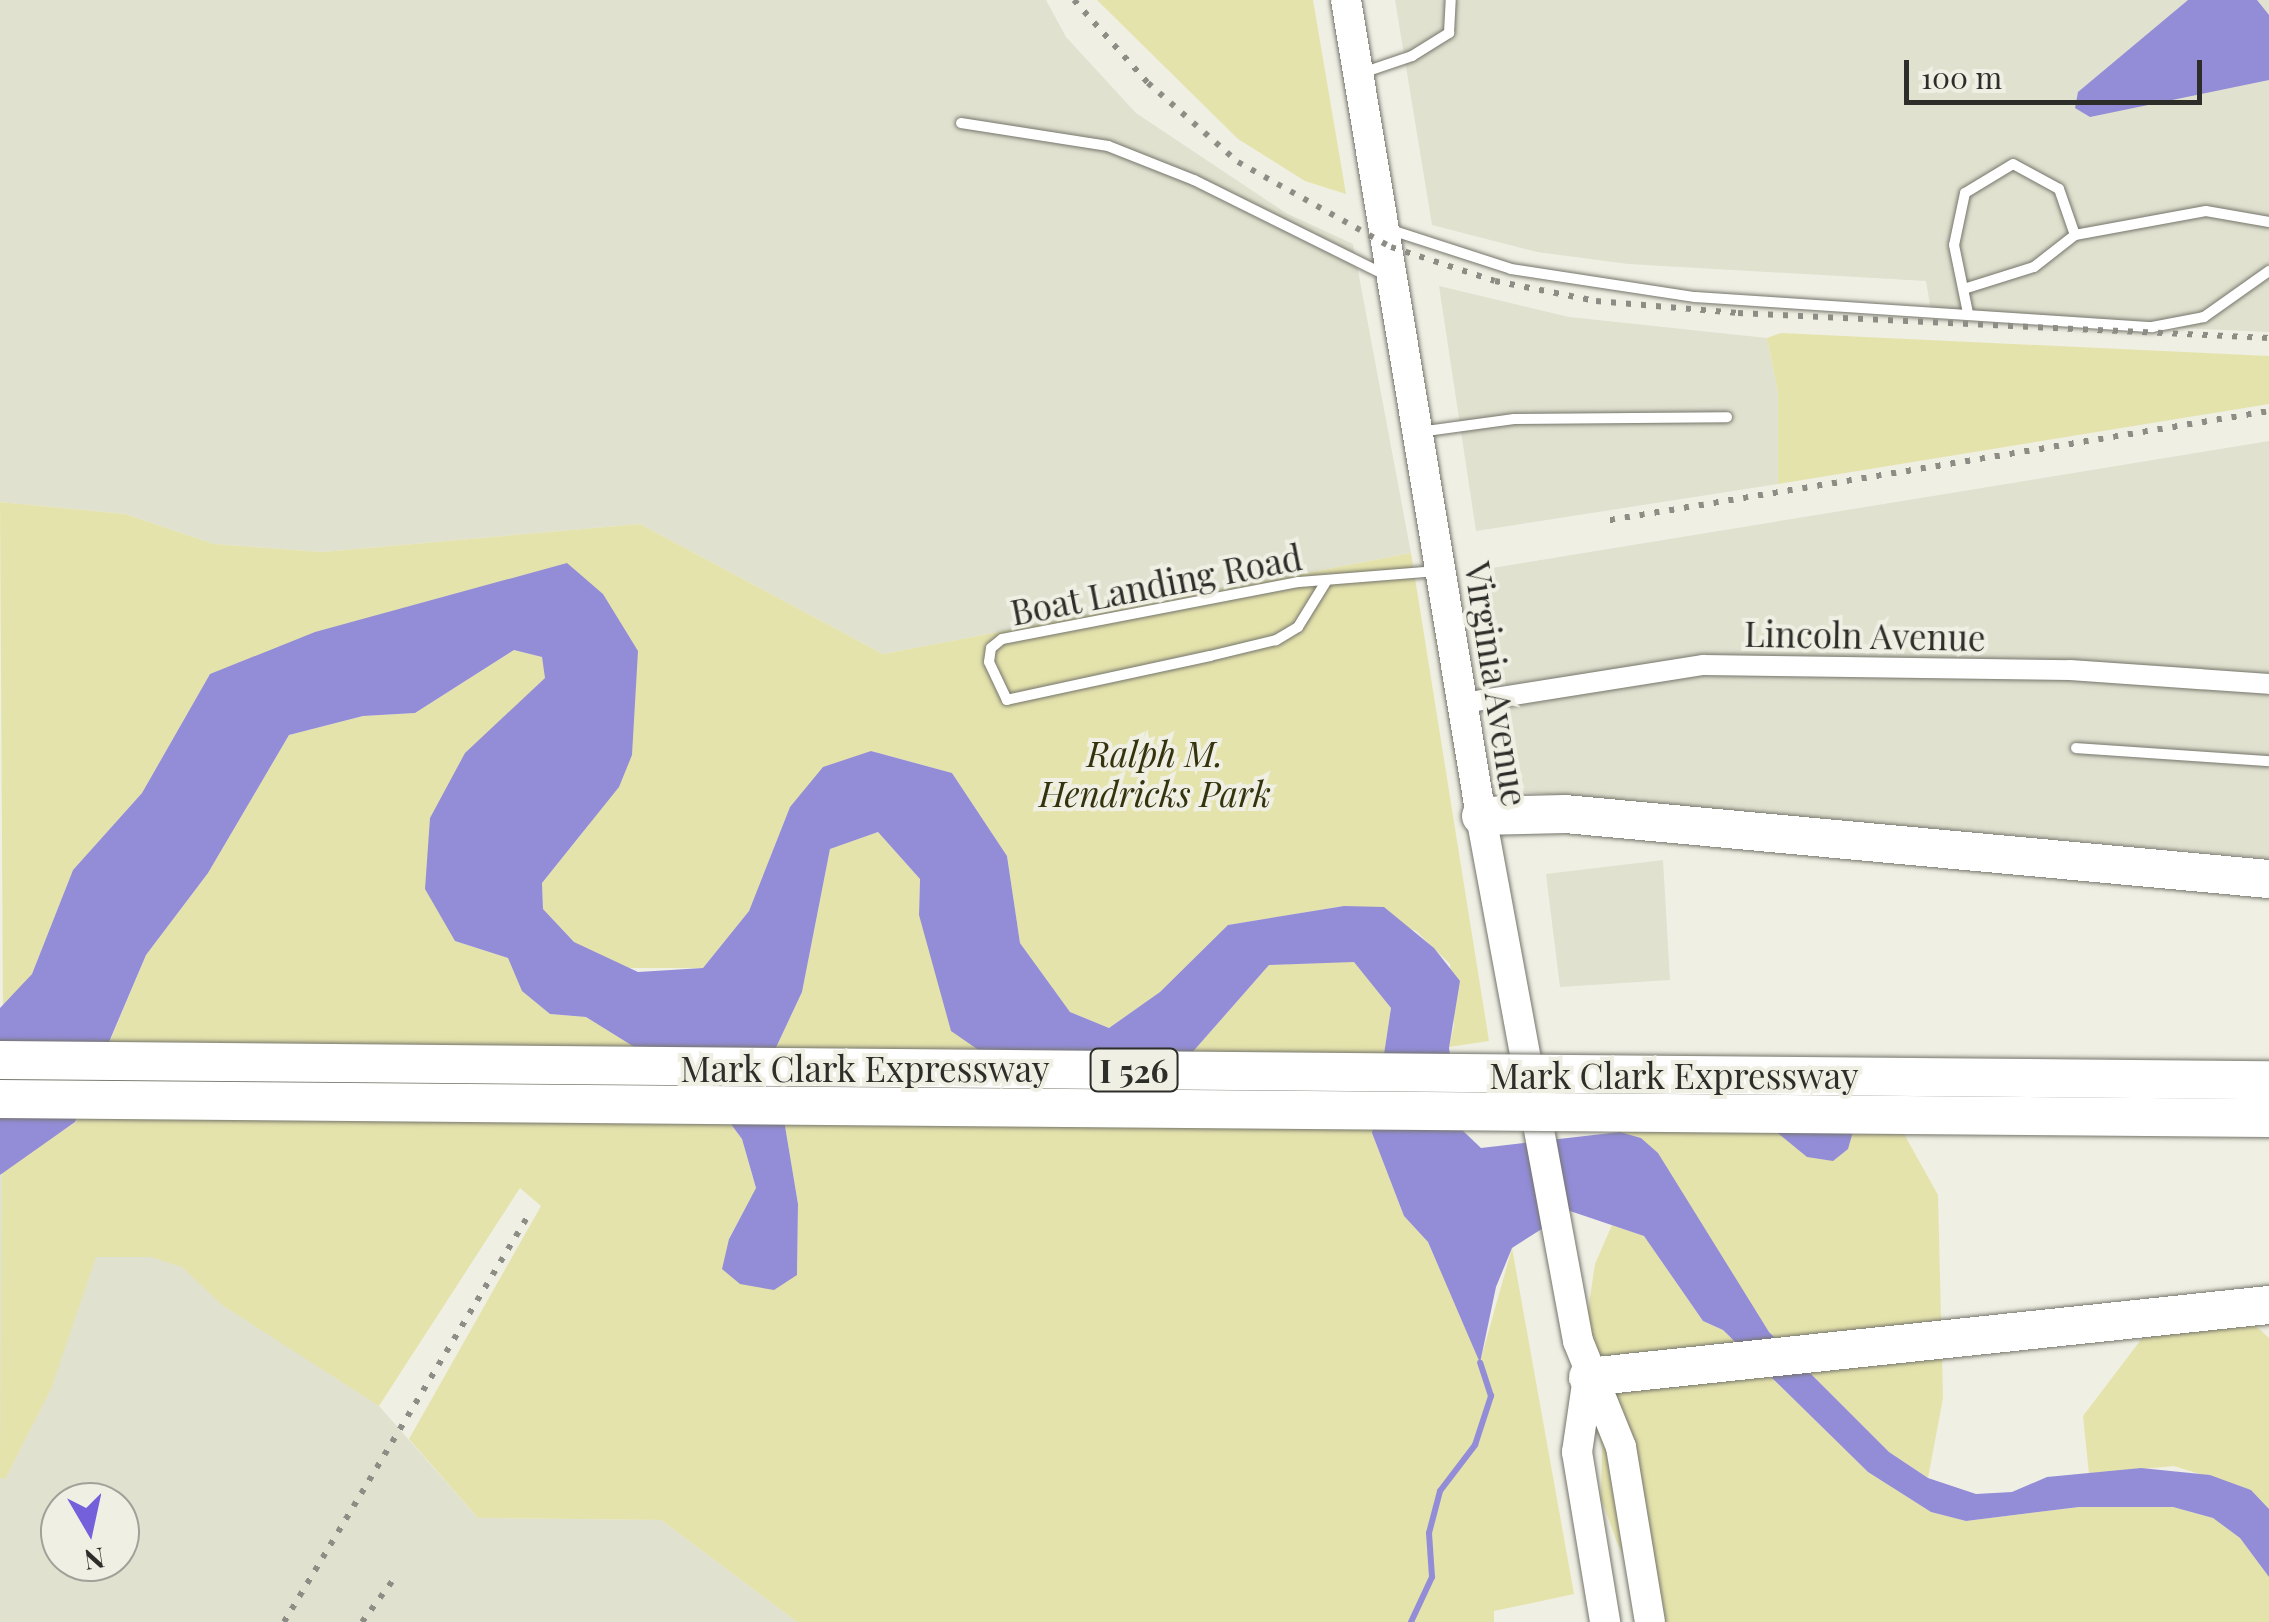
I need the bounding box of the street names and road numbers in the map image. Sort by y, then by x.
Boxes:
street label: Boat Landing Road [1007,535,1305,633]
street label: Virginia Avenue [1457,558,1537,810]
street label: Lincoln Avenue [1743,612,1987,658]
road number: I 526 [1089,1043,1179,1097]
street label: Mark Clark Expressway [680,1047,1050,1089]
street label: Mark Clark Expressway [1489,1054,1859,1096]

